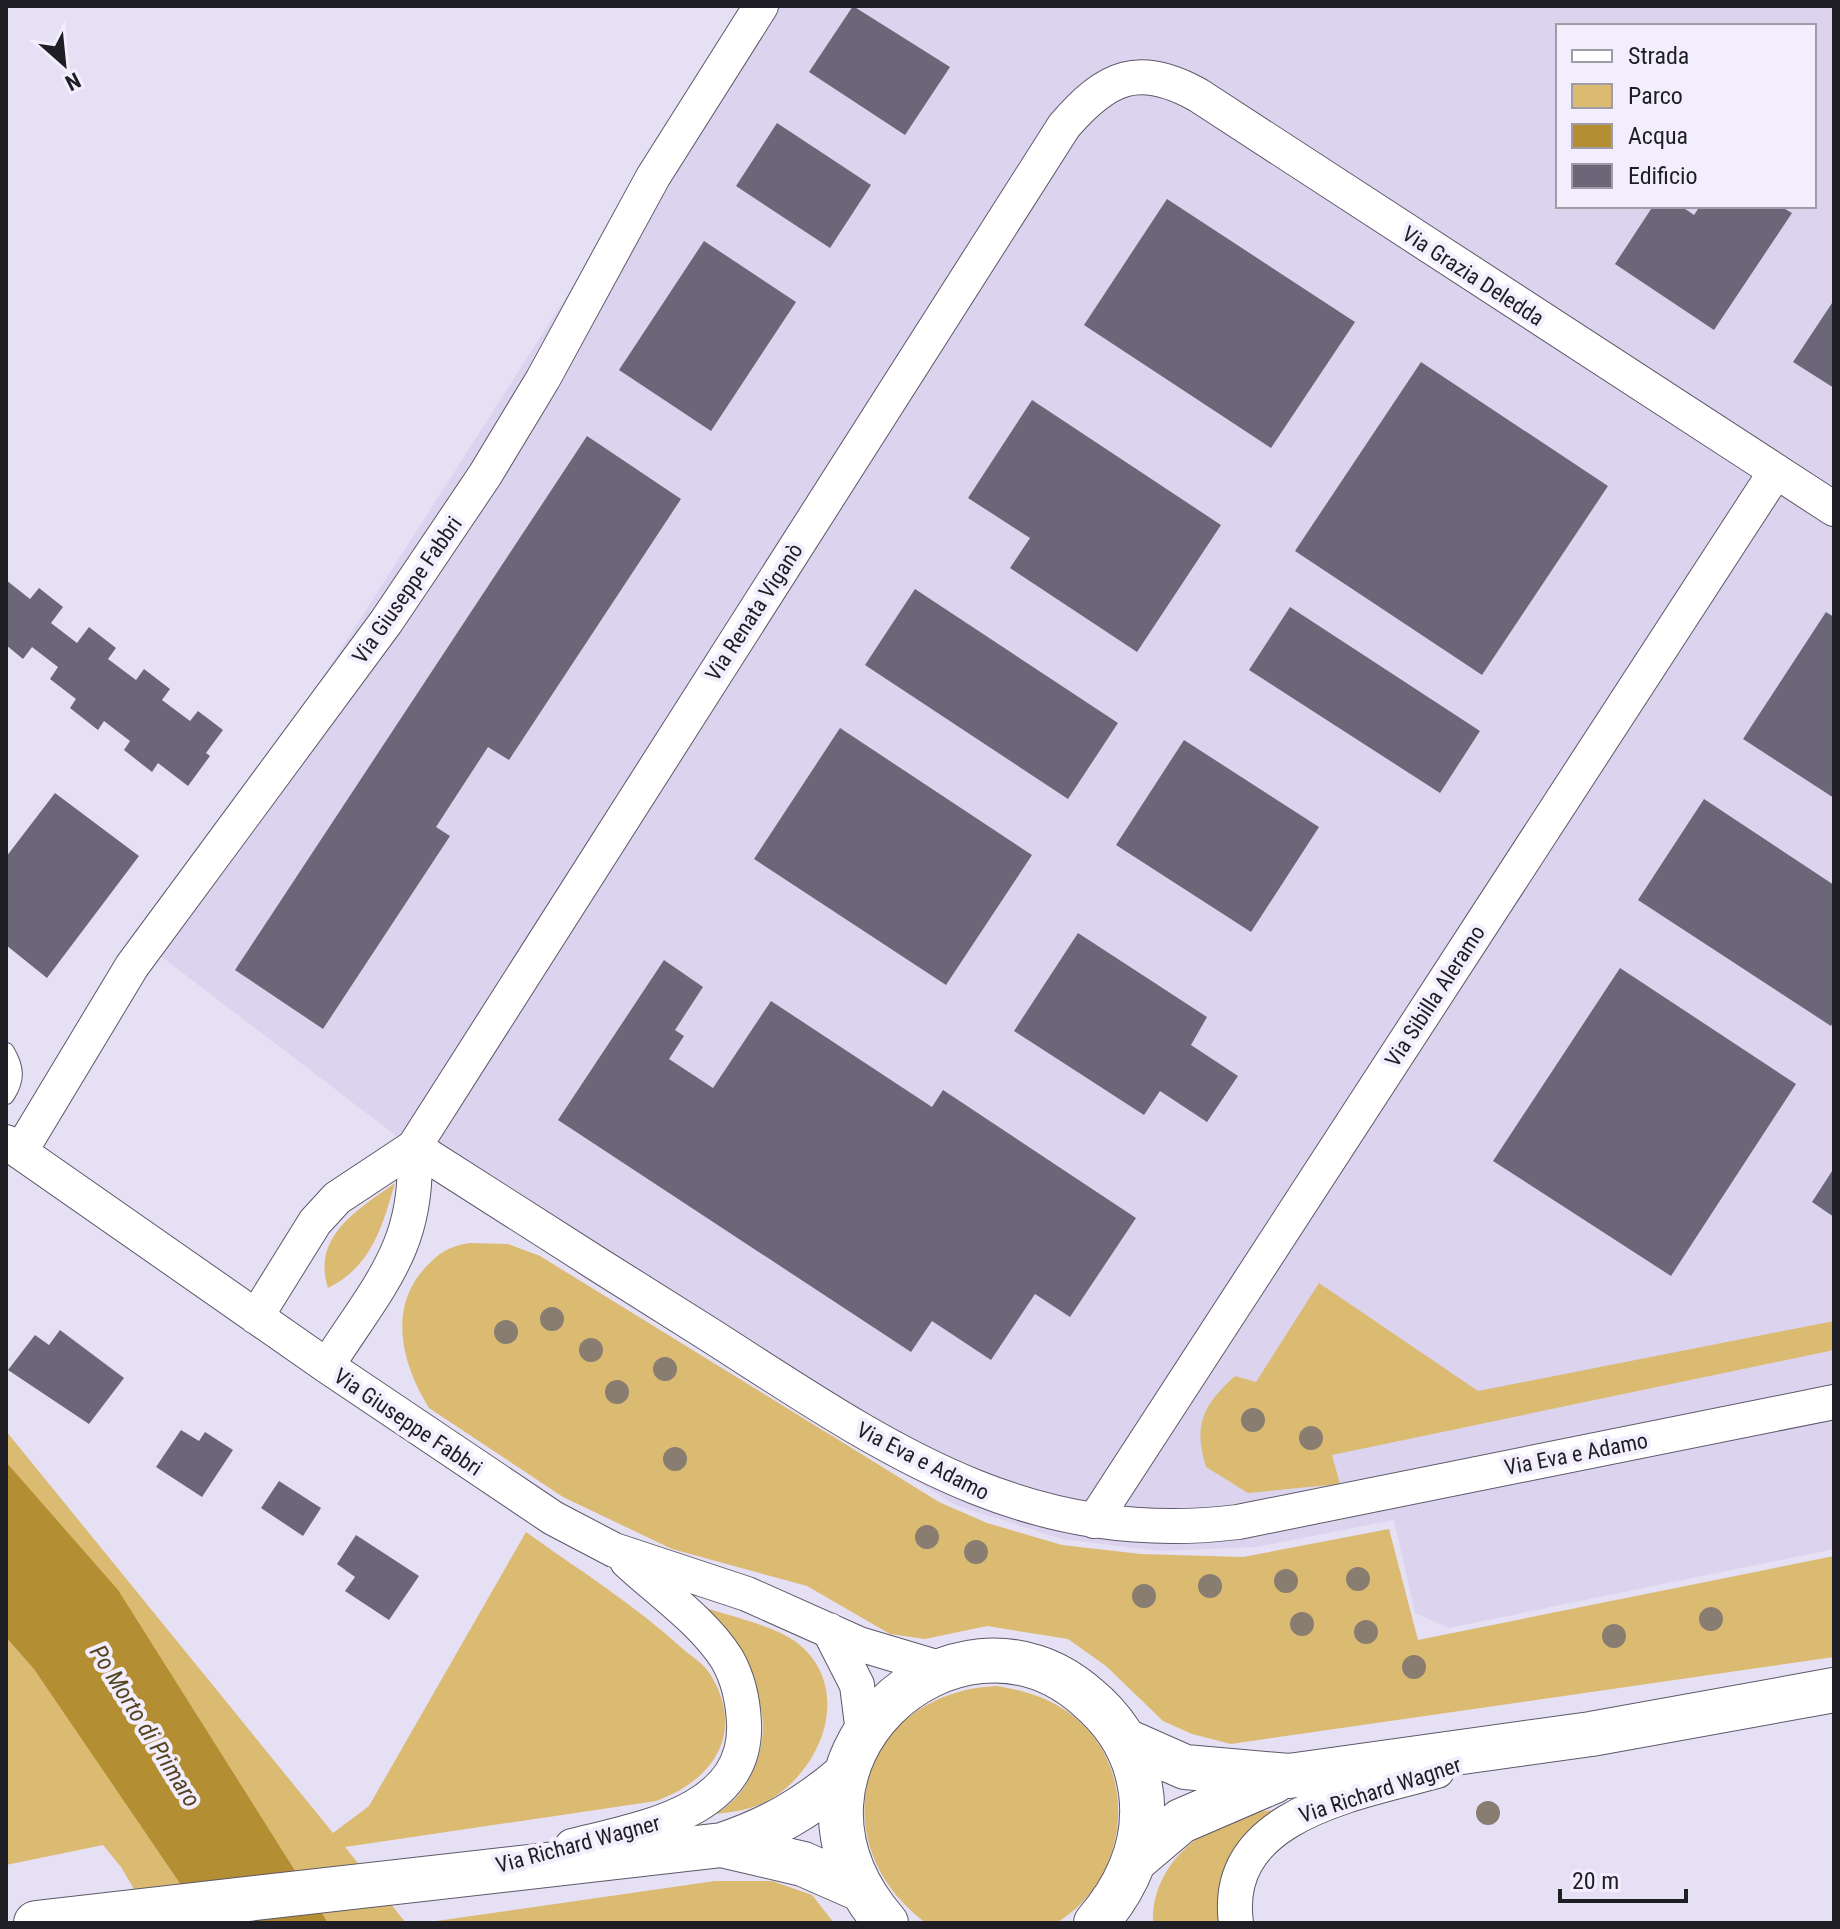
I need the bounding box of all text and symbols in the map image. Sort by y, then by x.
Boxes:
north arrow [24,24,104,104]
legend [1556,24,1816,208]
text: Strada [1628,42,1689,70]
text: N [61,67,85,96]
text: Parco [1628,82,1683,110]
text: Acqua [1628,122,1688,150]
text: Edificio [1628,162,1698,190]
street label: Via Grazia Deledda [1398,221,1548,331]
street label: Via Giuseppe Fabbri [347,512,467,668]
street label: Via Renata Viganò [700,539,808,685]
street label: Via Sibilla Aleramo [1380,921,1490,1071]
street label: Via Giuseppe Fabbri [329,1363,487,1481]
street label: Via Eva e Adamo [852,1417,994,1505]
street label: Via Eva e Adamo [1502,1428,1650,1480]
water label: Po Morto di Primaro [84,1640,206,1812]
street label: Via Richard Wagner [1296,1752,1464,1828]
street label: Via Richard Wagner [493,1810,663,1878]
scale bar [1560,1853,1686,1903]
text: 20 m [1572,1867,1619,1895]

